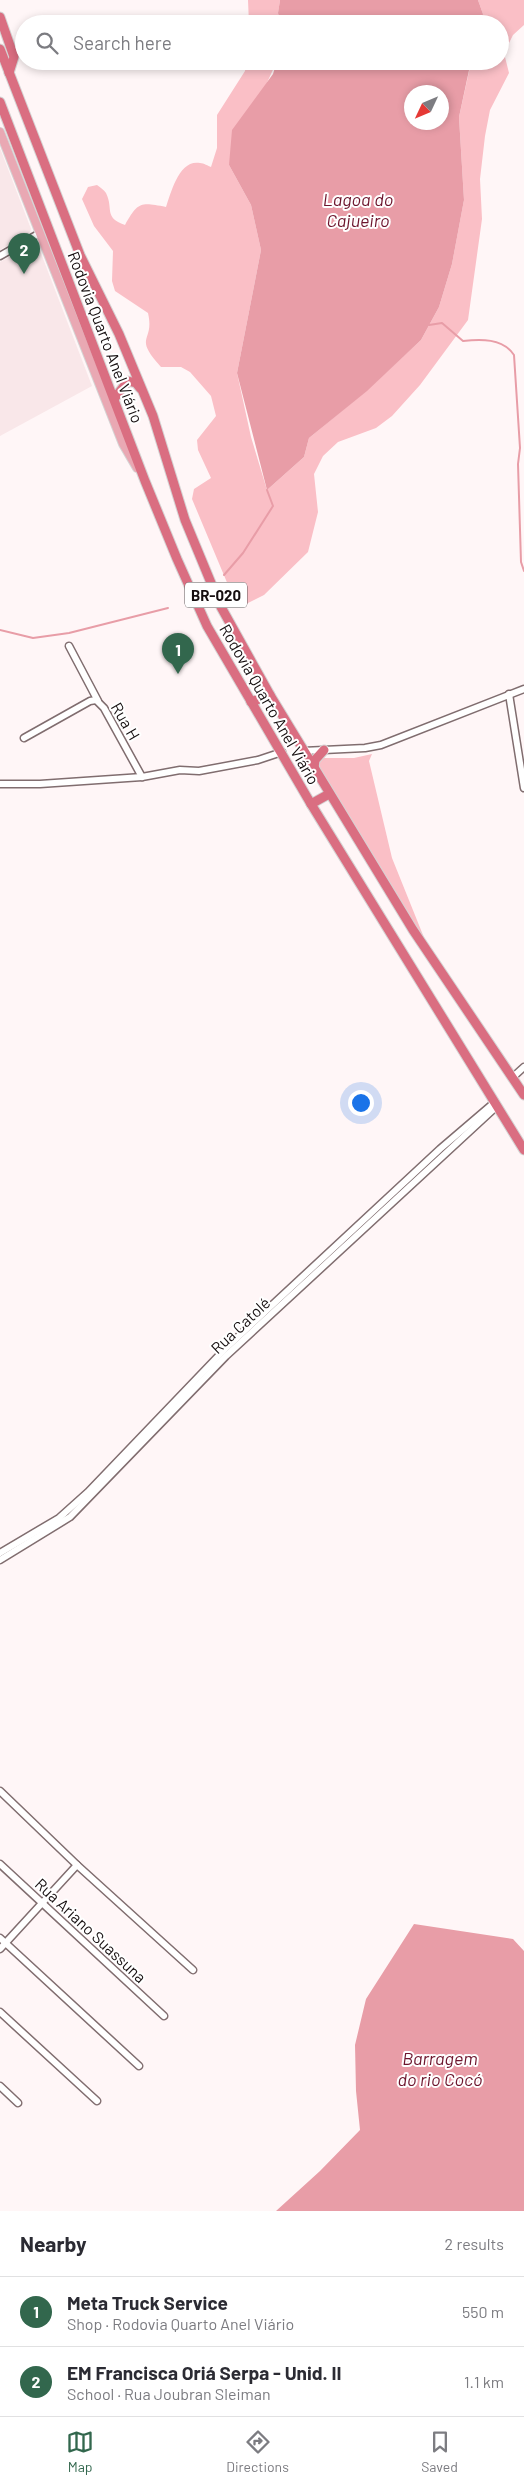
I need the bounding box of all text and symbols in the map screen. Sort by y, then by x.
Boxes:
search box [15,15,509,70]
icon: search [33,29,61,57]
text: Search here [73,31,172,54]
north arrow [404,85,449,130]
water label: Lagoa do Cajueiro [323,188,393,231]
pin: 2 [8,233,40,274]
street label: Rodovia Quarto Anel Viário [64,249,148,425]
road number: BR-020 [185,582,247,608]
street label: Rodovia Quarto Anel Viário [216,620,324,788]
pin: 1 [162,633,194,674]
street label: Rua H [108,699,144,743]
your location [348,1090,374,1116]
street label: Rua Catolé [206,1293,274,1357]
street label: Rua Ariano Suassuna [32,1874,150,1986]
water label: Barragem do rio Cocó [398,2047,482,2090]
text: Nearby [20,2231,86,2256]
text: 2 results [445,2234,504,2253]
text: Meta Truck Service [67,2291,228,2314]
text: 1 [33,2302,39,2321]
text: 550 m [462,2302,504,2321]
text: Shop · Rodovia Quarto Anel Viário [67,2314,294,2333]
text: EM Francisca Oriá Serpa - Unid. II [67,2361,342,2384]
text: 2 [32,2372,40,2391]
text: 1.1 km [464,2372,504,2391]
text: School · Rua Joubran Sleiman [67,2384,271,2403]
tab: Map [66,2428,94,2475]
tab: Directions [226,2428,289,2475]
tab: Saved [421,2428,458,2475]

